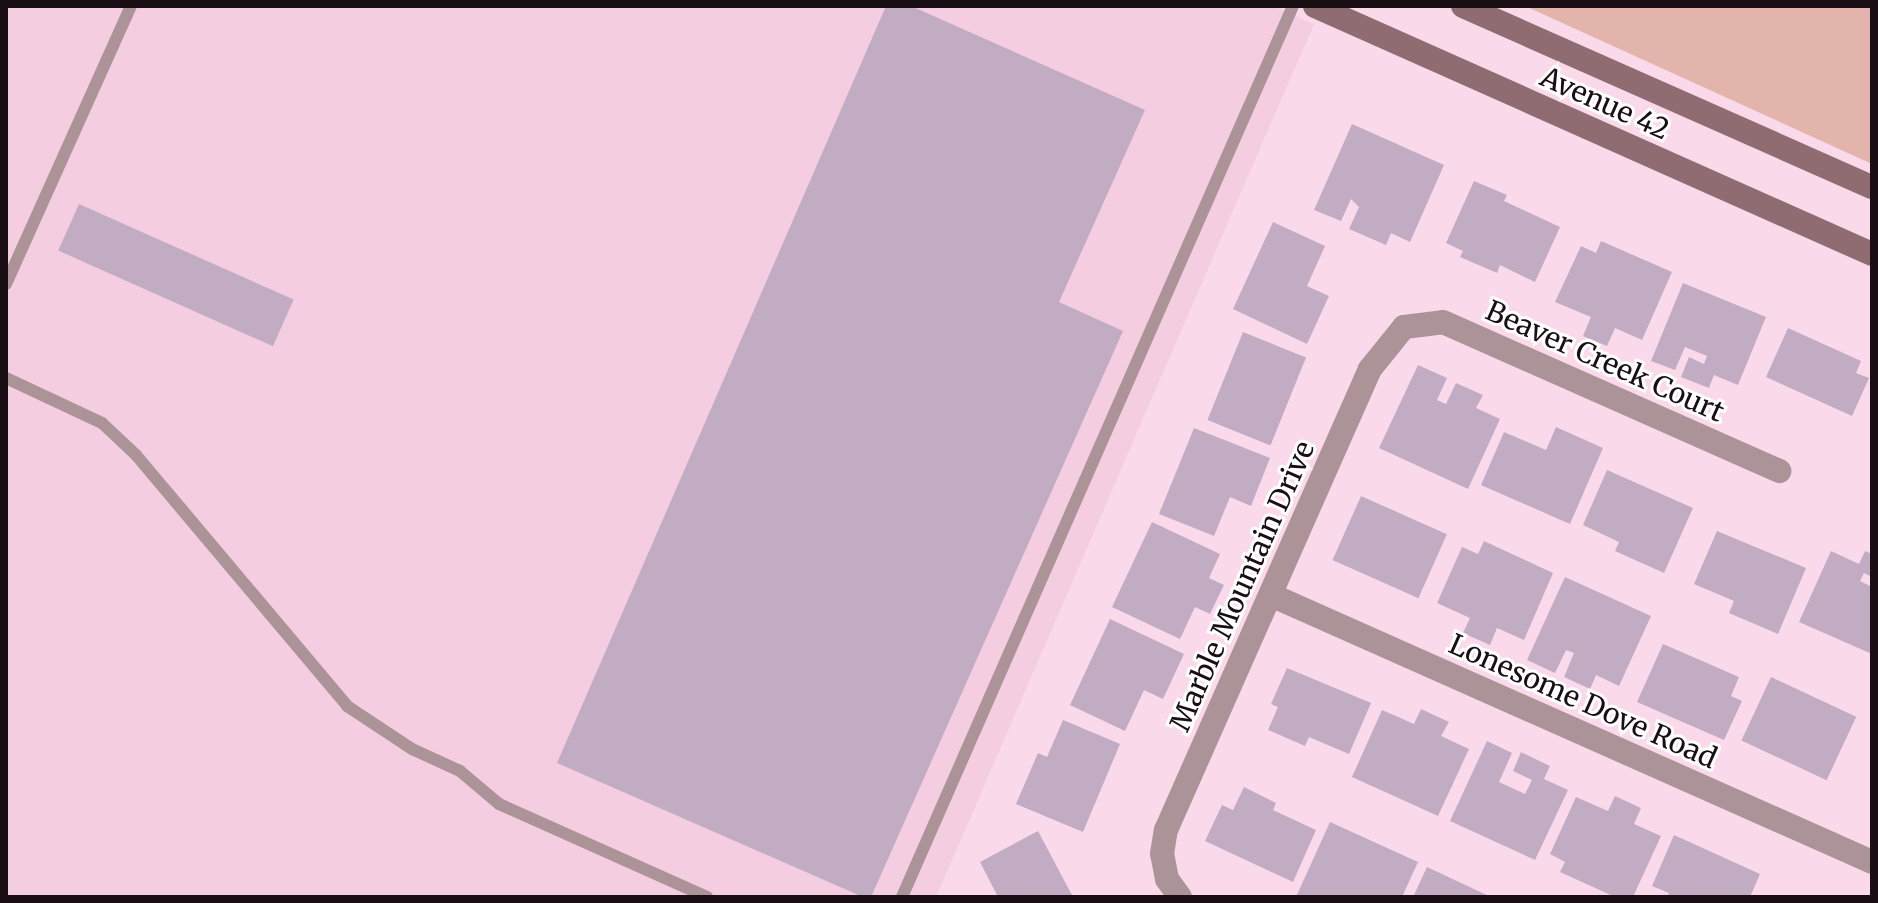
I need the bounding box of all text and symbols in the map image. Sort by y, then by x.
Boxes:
street label: Avenue 42 [1535,60,1675,146]
street label: Beaver Creek Court [1481,293,1729,429]
street label: Marble Mountain Drive [1163,436,1321,736]
street label: Lonesome Dove Road [1444,627,1722,775]

